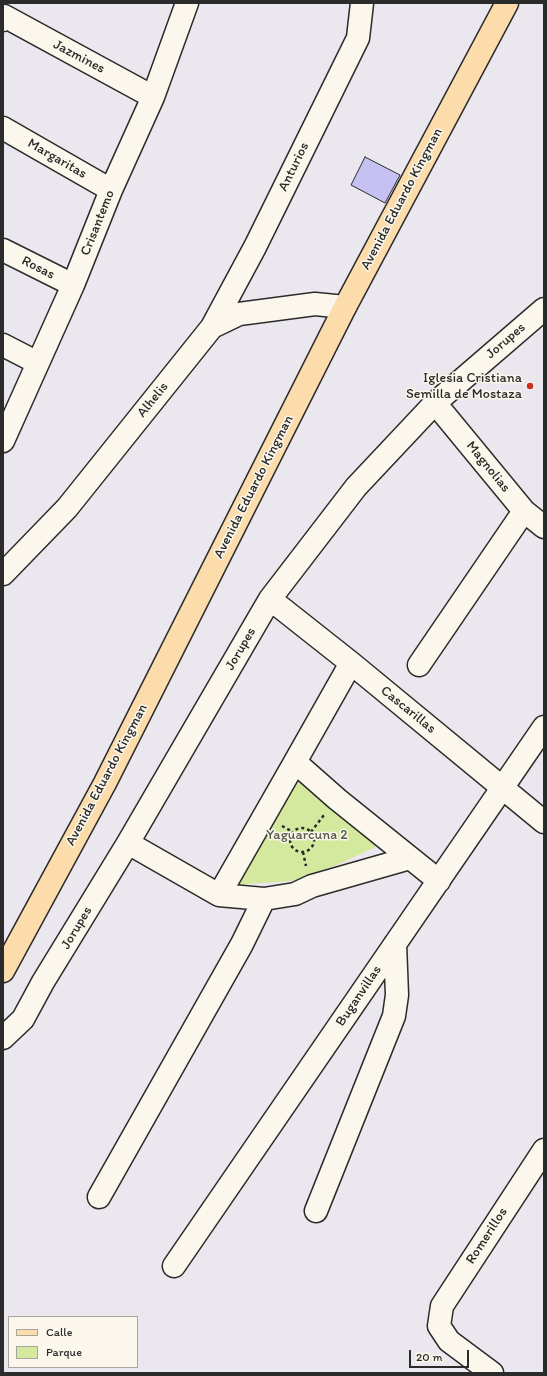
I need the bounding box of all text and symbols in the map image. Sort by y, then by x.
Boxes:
street label: Jazmines [50,36,108,78]
street label: Avenida Eduardo Kingman [357,125,447,273]
street label: Margaritas [24,135,90,183]
street label: Anturios [275,140,313,194]
street label: Crisantemo [77,188,119,258]
street label: Rosas [19,253,57,283]
street label: Jorupes [483,319,529,363]
place label: Iglesia Cristiana Semilla de Mostaza [406,370,522,402]
street label: Alhelis [134,379,172,421]
marker: Iglesia Cristiana Semilla de Mostaza [525,381,535,391]
street label: Avenida Eduardo Kingman [211,413,297,561]
street label: Magnolias [462,438,514,496]
street label: Jorupes [222,624,260,674]
street label: Cascarillas [377,683,439,737]
street label: Avenida Eduardo Kingman [62,701,152,849]
park label: Yaguarcuna 2 [266,827,348,843]
street label: Jorupes [58,904,96,952]
street label: Buganvillas [332,962,386,1030]
street label: Romerillos [462,1205,512,1267]
legend [8,1316,138,1368]
text: Calle [46,1325,72,1339]
scale bar [411,1342,471,1368]
text: Parque [46,1345,82,1359]
text: 20 m [416,1350,443,1364]

